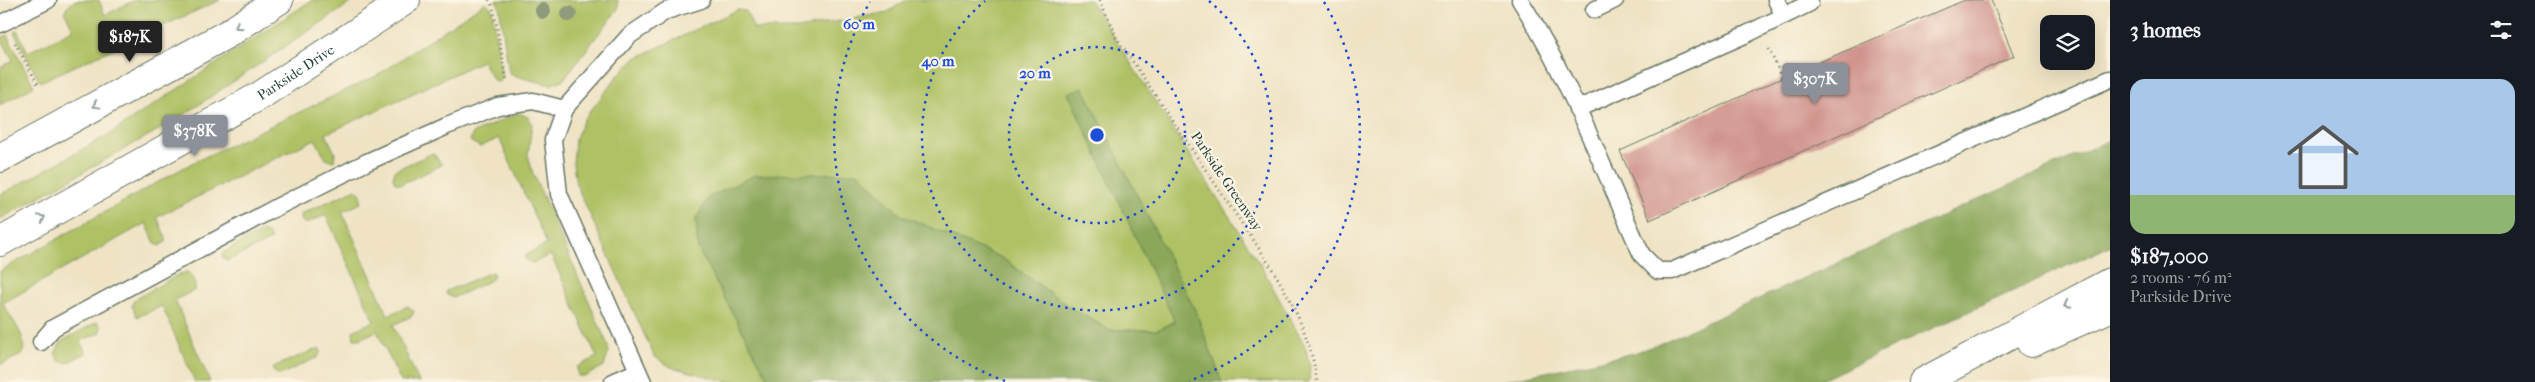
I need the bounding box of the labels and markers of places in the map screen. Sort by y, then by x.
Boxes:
pin: $187K [95,20,165,63]
pin: $307K [1780,62,1850,105]
pin: $378K [160,114,230,157]
centre of rings [1088,126,1106,144]

